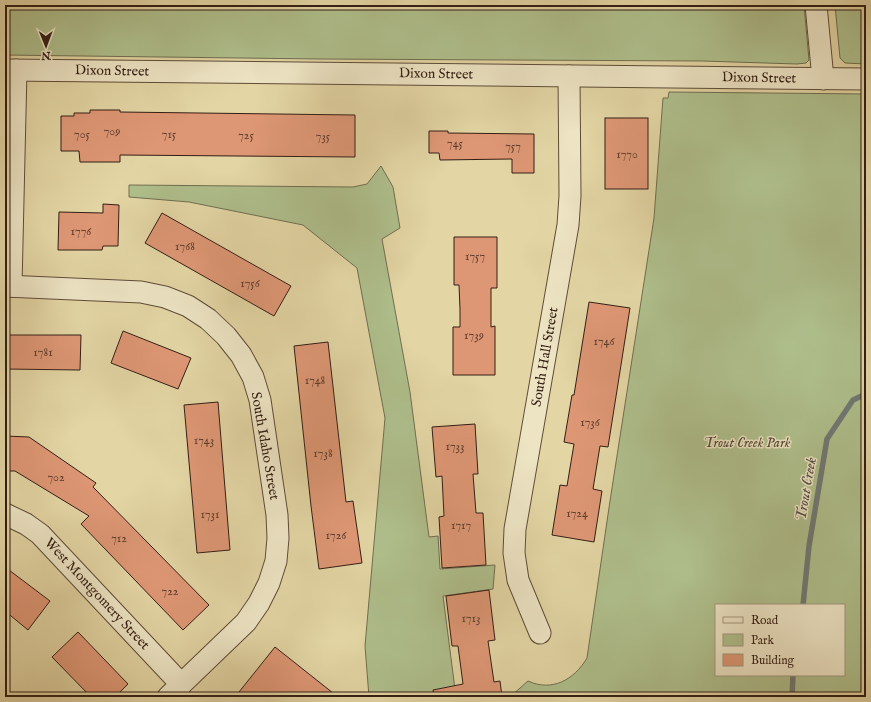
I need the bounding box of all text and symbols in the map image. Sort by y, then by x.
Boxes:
north arrow [26,26,66,66]
text: N [41,48,52,62]
street label: Dixon Street [75,61,150,81]
street label: Dixon Street [399,64,474,84]
street label: Dixon Street [722,68,797,88]
house number: 709 [104,124,120,139]
house number: 705 [74,127,91,142]
house number: 715 [162,127,177,142]
house number: 725 [238,128,254,143]
house number: 735 [316,129,331,144]
house number: 745 [447,136,464,151]
house number: 757 [505,139,521,154]
house number: 1770 [616,147,638,162]
house number: 1776 [71,224,92,239]
house number: 1768 [175,239,195,254]
house number: 1757 [465,249,485,264]
house number: 1756 [240,276,261,291]
street label: South Hall Street [527,306,563,408]
house number: 1739 [464,328,484,343]
house number: 1746 [594,334,615,349]
house number: 1781 [33,345,53,360]
house number: 1748 [305,373,326,388]
street label: South Idaho Street [247,391,283,502]
house number: 1736 [580,415,601,430]
house number: 1743 [194,433,214,448]
park label: Trout Creek Park [704,434,791,452]
house number: 1733 [445,439,465,454]
house number: 1738 [313,446,333,461]
water label: Trout Creek [791,456,821,522]
house number: 702 [47,470,65,485]
house number: 1724 [566,506,588,521]
house number: 1731 [200,507,220,522]
house number: 1717 [451,518,471,533]
house number: 1726 [326,528,347,543]
house number: 712 [111,531,127,546]
street label: West Montgomery Street [40,534,154,654]
house number: 722 [162,584,179,599]
legend [715,604,845,676]
house number: 1713 [461,611,481,626]
text: Road [751,613,779,628]
text: Park [751,633,774,648]
text: Building [751,653,795,668]

